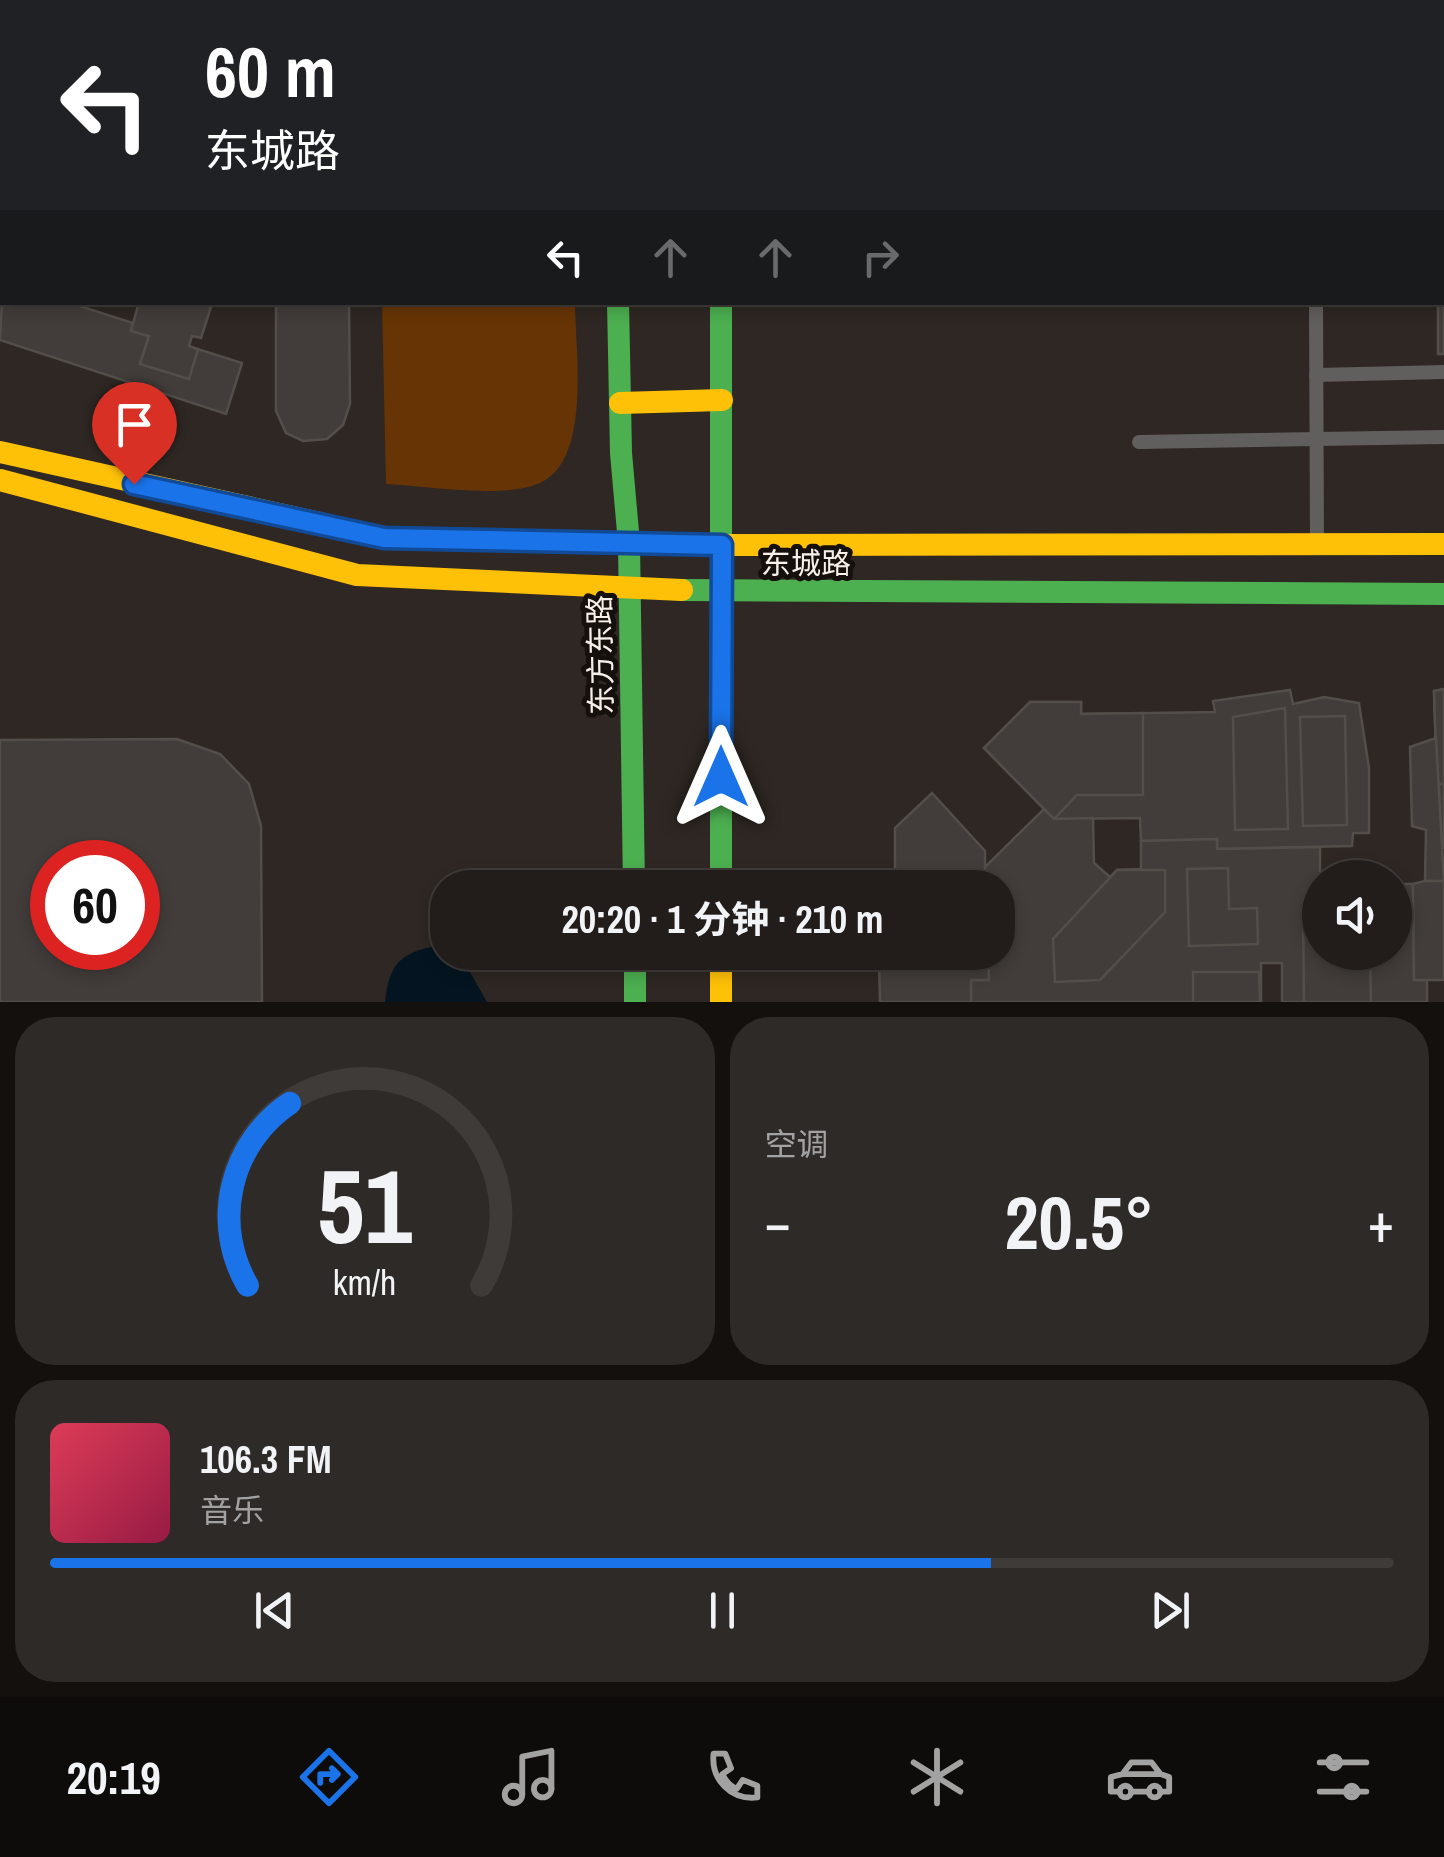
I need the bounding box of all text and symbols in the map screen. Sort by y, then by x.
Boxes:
text: 60 m [205,25,336,119]
icon: left [40,40,170,170]
text: 东城路 [205,120,340,181]
icon: left [538,230,593,285]
icon: ahead [643,230,698,285]
icon: ahead [748,230,803,285]
icon: right [853,230,908,285]
pin [92,382,177,485]
icon: arrive [107,397,162,452]
street label: 东城路 [761,543,851,583]
street label: 东方东路 [579,595,621,715]
position arrow [669,725,773,829]
speed limit sign: 60 [30,840,160,970]
map controls [1302,860,1412,970]
button: sound [1302,860,1412,970]
text: 20:20 · 1 分钟 · 210 m [561,894,884,945]
text: 空调 [765,1123,829,1166]
text: 51 [317,1135,413,1275]
text: 20.5° [1004,1171,1154,1272]
text: − [765,1185,791,1259]
text: + [1368,1185,1394,1259]
text: km/h [333,1258,397,1306]
text: 106.3 FM [200,1434,332,1485]
text: 音乐 [200,1489,264,1532]
icon: previous [247,1583,302,1638]
icon: pause [695,1583,750,1638]
icon: next [1143,1583,1198,1638]
icon: directions [294,1742,364,1812]
icon: music [496,1742,566,1812]
icon: phone [699,1742,769,1812]
icon: climate [902,1742,972,1812]
icon: car [1105,1742,1175,1812]
icon: filters [1308,1742,1378,1812]
text: 20:19 [66,1747,161,1808]

